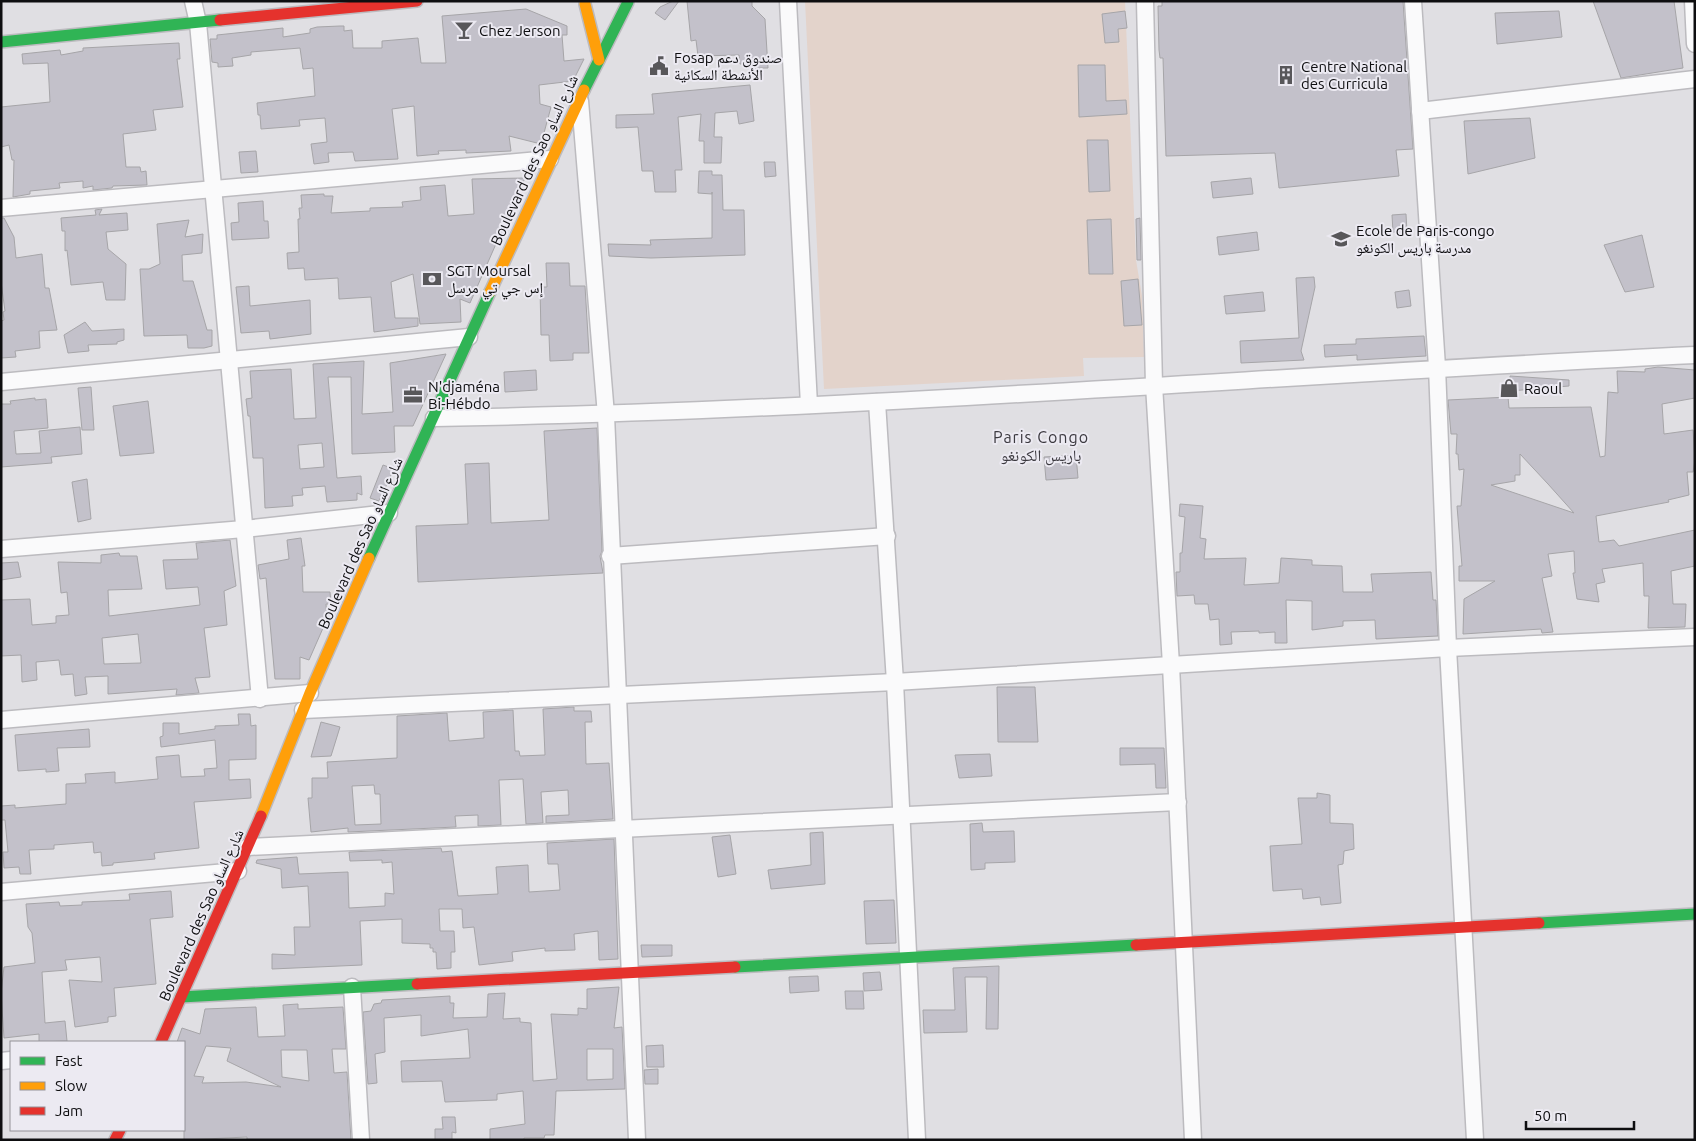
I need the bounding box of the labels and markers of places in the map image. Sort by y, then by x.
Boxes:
bar icon: Chez Jerson [453,19,475,41]
place label: Chez Jerson [479,22,561,39]
place label: Fosap صندوق دعم الأنشطة السكانية [674,49,782,83]
public building icon: Fosap صندوق دعم الأنشطة السكانية [648,55,670,77]
place label: Centre National des Curricula [1301,58,1407,92]
building icon: Centre National des Curricula [1275,64,1297,86]
place label: Ecole de Paris-congo مدرسة باريس الكونغو [1356,222,1495,258]
school or university icon: Ecole de Paris-congo مدرسة باريس الكونغو [1330,228,1352,250]
place label: SGT Moursal إس جي تي مرسل [447,262,543,299]
bank icon: SGT Moursal إس جي تي مرسل [421,268,443,290]
shop icon: Raoul [1498,377,1520,399]
place label: N'djaména Bi-Hébdo [428,378,500,412]
place label: Raoul [1524,380,1562,397]
office icon: N'djaména Bi-Hébdo [402,384,424,406]

